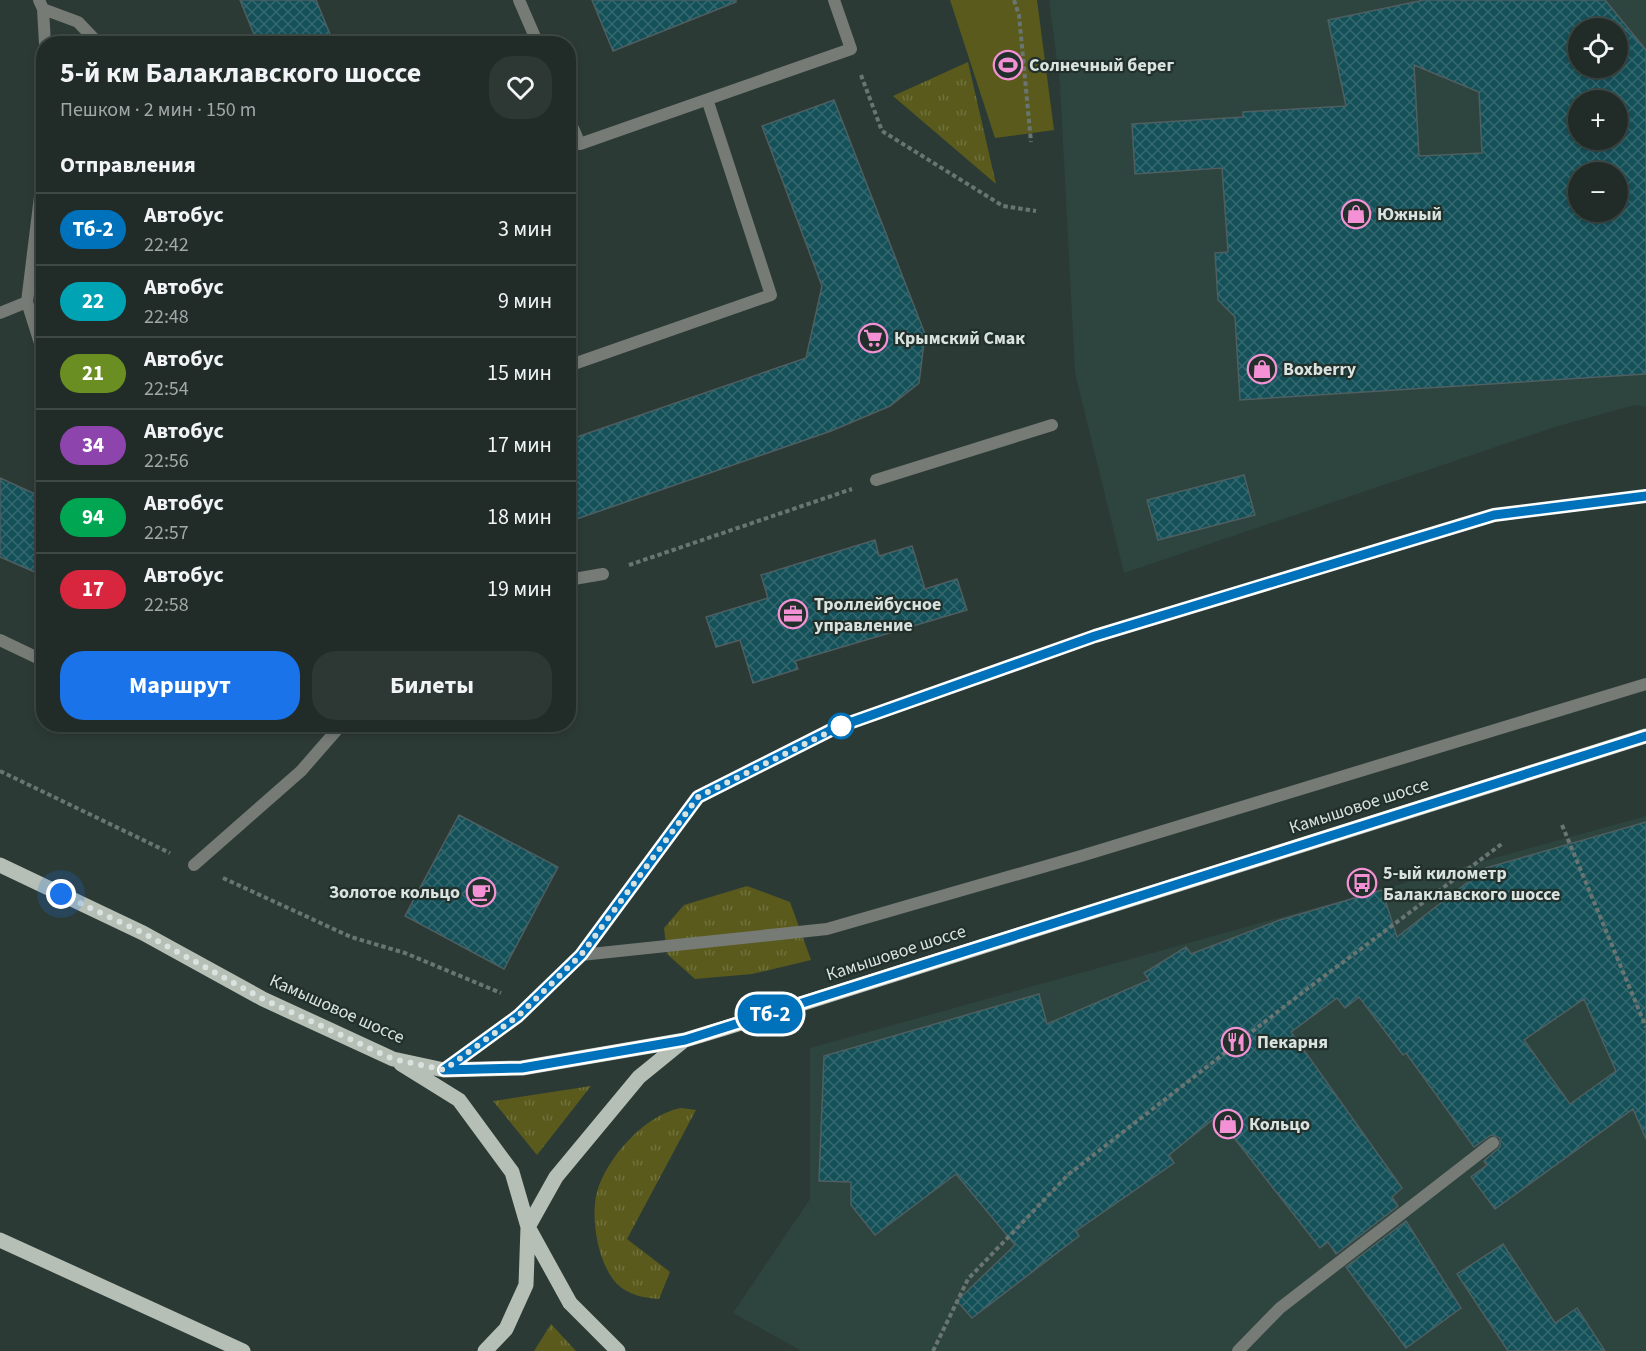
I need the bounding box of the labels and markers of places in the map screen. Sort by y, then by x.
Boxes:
sports icon: Солнечный берег [992,49,1024,81]
place label: Солнечный берег [1029,53,1174,78]
shop icon: Южный [1340,198,1372,230]
place label: Южный [1377,202,1442,227]
supermarket icon: Крымский Смак [857,322,889,354]
place label: Крымский Смак [894,326,1025,351]
shop icon: Boxberry [1246,353,1278,385]
place label: Boxberry [1283,357,1357,382]
place label: Троллейбусное управление [814,592,941,638]
office icon: Троллейбусное управление [777,598,809,630]
unlabelled marker [828,713,854,739]
place label: 5-ый километр Балаклавского шоссе [1383,861,1560,907]
bus stop icon: 5-ый километр Балаклавского шоссе [1346,867,1378,899]
cafe icon: Золотое кольцо [465,876,497,908]
place label: Золотое кольцо [329,880,460,905]
restaurant icon: Пекарня [1220,1026,1252,1058]
place label: Пекарня [1257,1030,1328,1055]
shop icon: Кольцо [1212,1108,1244,1140]
place label: Кольцо [1249,1112,1310,1137]

